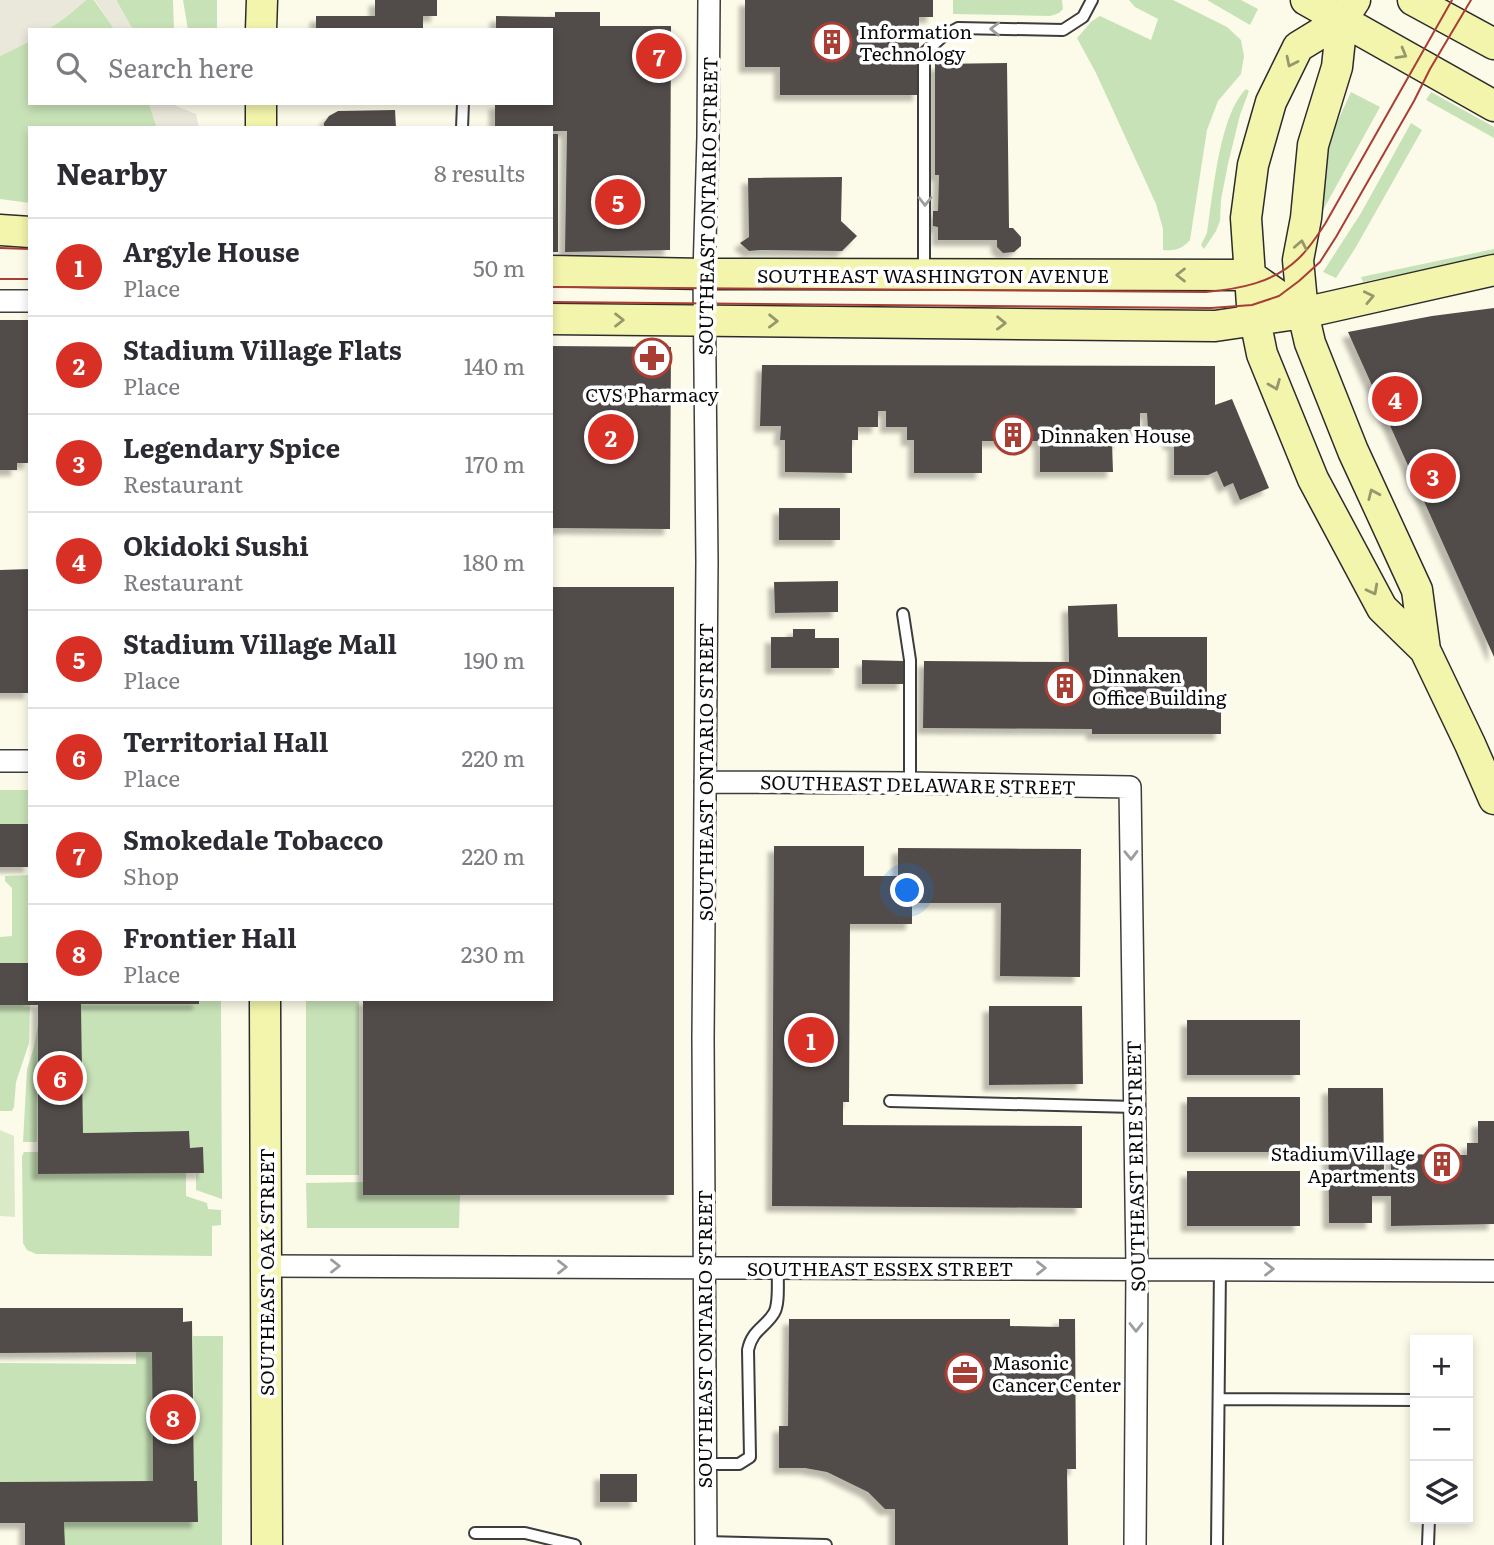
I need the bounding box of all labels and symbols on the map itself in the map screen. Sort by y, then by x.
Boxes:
place label: Information Technology [859,17,972,67]
building icon: Information Technology [811,21,853,63]
one-way arrow [989,21,1000,37]
pin: 7 [636,30,682,82]
one-way arrow [1394,46,1407,59]
one-way arrow [1285,55,1299,67]
street label: SOUTHEAST ONTARIO STREET [690,56,724,356]
pin: 5 [595,176,641,228]
one-way arrow [917,196,933,207]
one-way arrow [1292,239,1307,251]
street label: SOUTHEAST WASHINGTON AVENUE [757,261,1109,289]
one-way arrow [1175,267,1185,283]
one-way arrow [1363,291,1375,306]
one-way arrow [615,312,625,328]
one-way arrow [768,313,779,329]
one-way arrow [995,316,1006,331]
pharmacy icon: CVS Pharmacy [631,337,673,379]
pin: 4 [1372,373,1418,425]
one-way arrow [1266,378,1280,390]
place label: CVS Pharmacy [585,380,719,408]
pin: 2 [588,411,634,463]
building icon: Dinnaken House [992,414,1034,456]
place label: Dinnaken House [1040,421,1191,449]
pin: 3 [1410,450,1456,502]
one-way arrow [1367,489,1381,501]
one-way arrow [1364,583,1378,595]
street label: SOUTHEAST ONTARIO STREET [691,623,719,921]
place label: Dinnaken Office Building [1092,661,1227,711]
building icon: Dinnaken Office Building [1044,665,1086,707]
street label: SOUTHEAST DELAWARE STREET [760,767,1076,801]
one-way arrow [1123,850,1139,861]
your location [890,873,924,907]
pin: 1 [788,1014,834,1066]
street label: SOUTHEAST ERIE STREET [1119,1040,1151,1292]
pin: 6 [37,1052,83,1104]
place label: Stadium Village Apartments [1271,1139,1415,1189]
building icon: Stadium Village Apartments [1421,1143,1463,1185]
street label: SOUTHEAST OAK STREET [252,1148,280,1396]
street label: SOUTHEAST ONTARIO STREET [690,1190,718,1488]
street label: SOUTHEAST ESSEX STREET [747,1254,1013,1282]
one-way arrow [330,1258,341,1274]
one-way arrow [558,1259,568,1275]
one-way arrow [1037,1260,1047,1276]
one-way arrow [1264,1261,1275,1277]
one-way arrow [1128,1323,1144,1333]
place label: Masonic Cancer Center [992,1348,1121,1398]
office icon: Masonic Cancer Center [944,1352,986,1394]
pin: 8 [150,1391,196,1443]

